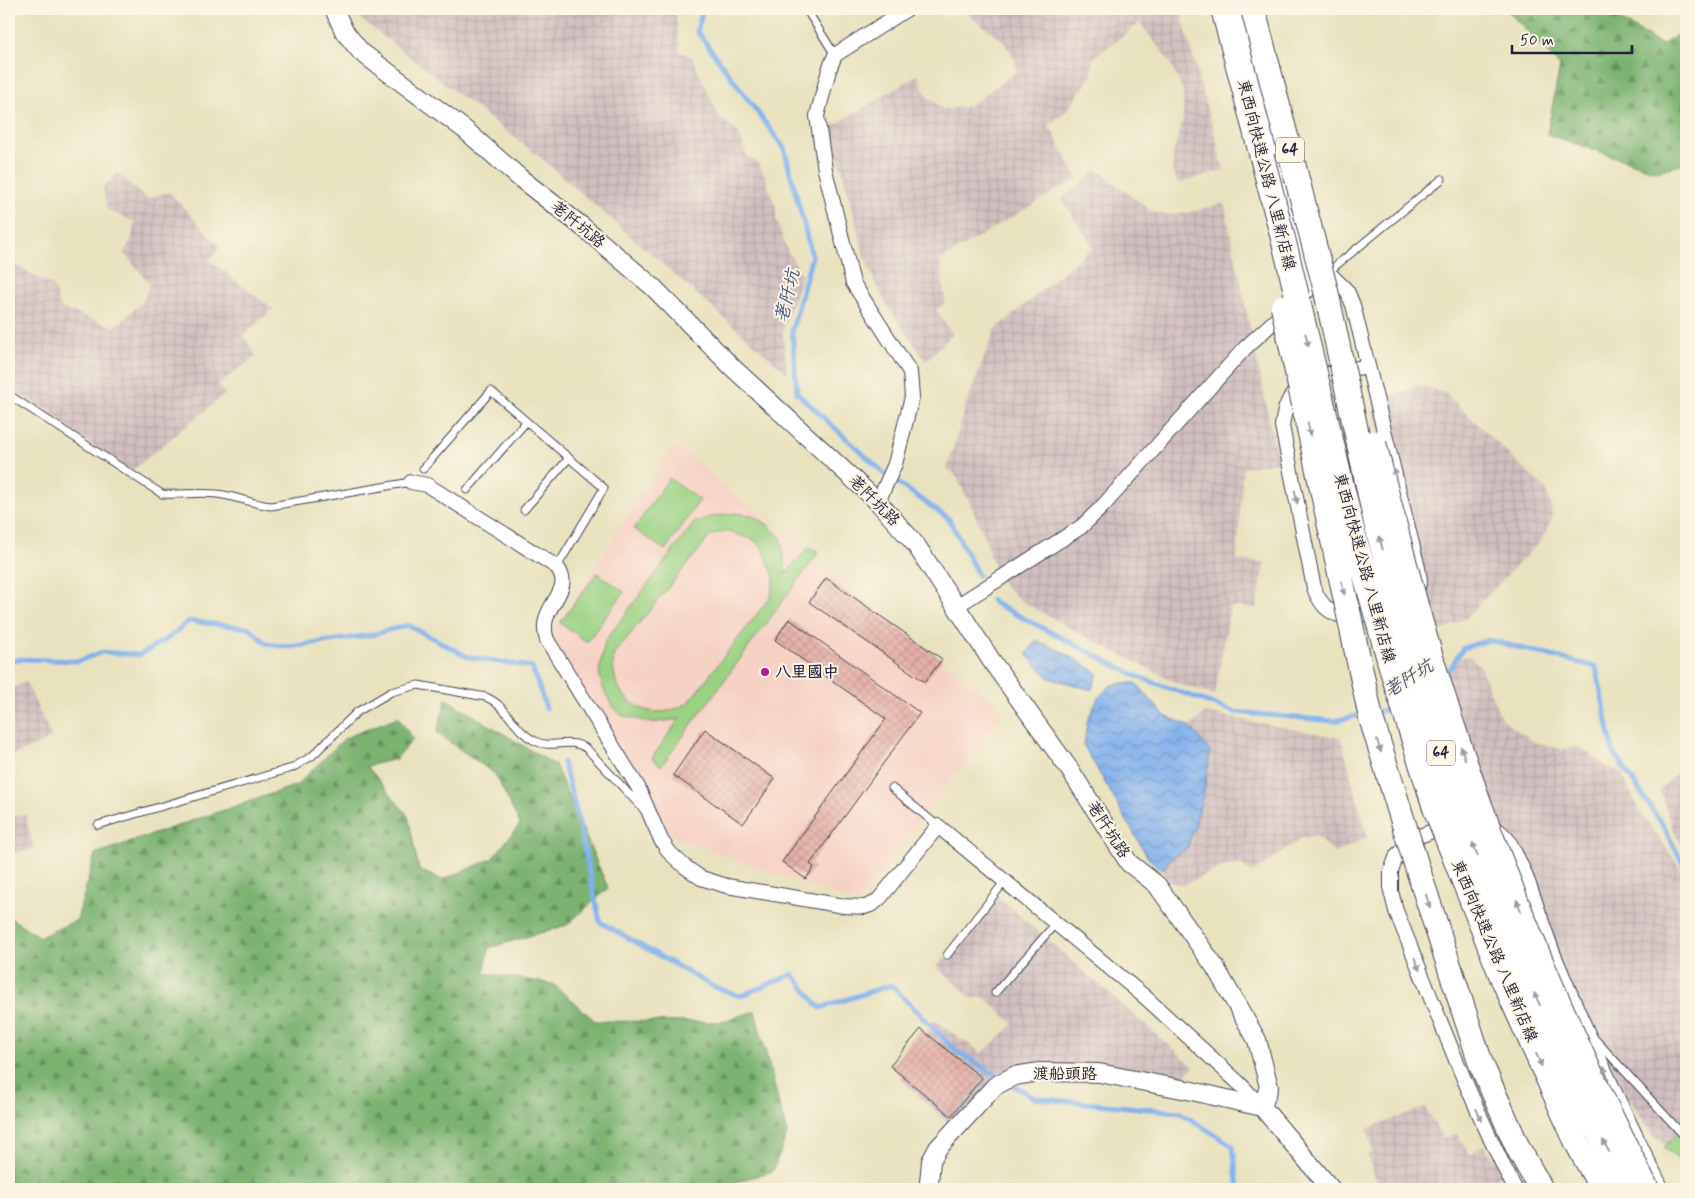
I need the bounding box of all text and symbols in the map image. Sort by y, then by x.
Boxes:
scale bar [1512,22,1632,54]
text: 50 m [1520,31,1554,51]
street label: 東西向快速公路 八里新店線 [1232,77,1300,273]
road number: 64 [1276,138,1304,162]
street label: 荖阡坑路 [547,197,609,253]
water label: 荖阡坑 [770,265,807,325]
one-way arrow [1303,333,1311,348]
one-way arrow [1305,422,1313,437]
one-way arrow [1391,467,1399,482]
street label: 東西向快速公路 八里新店線 [1328,470,1400,666]
street label: 荖阡坑路 [844,471,904,531]
one-way arrow [1292,489,1300,505]
one-way arrow [1377,536,1385,551]
one-way arrow [1339,581,1347,597]
water label: 荖阡坑 [1380,653,1440,703]
place label: 八里國中 [775,662,839,683]
marker: 八里國中 [759,666,771,678]
one-way arrow [1376,739,1384,754]
road number: 64 [1427,740,1455,766]
one-way arrow [1459,746,1466,761]
street label: 荖阡坑路 [1082,797,1134,863]
one-way arrow [1471,842,1479,856]
street label: 東西向快速公路 八里新店線 [1446,857,1542,1045]
one-way arrow [1425,894,1432,909]
one-way arrow [1515,898,1523,913]
one-way arrow [1414,957,1422,971]
one-way arrow [1533,992,1541,1006]
one-way arrow [1536,1053,1544,1067]
street label: 渡船頭路 [1033,1064,1097,1085]
one-way arrow [1602,1066,1610,1080]
one-way arrow [1476,1108,1484,1122]
one-way arrow [1602,1139,1610,1154]

